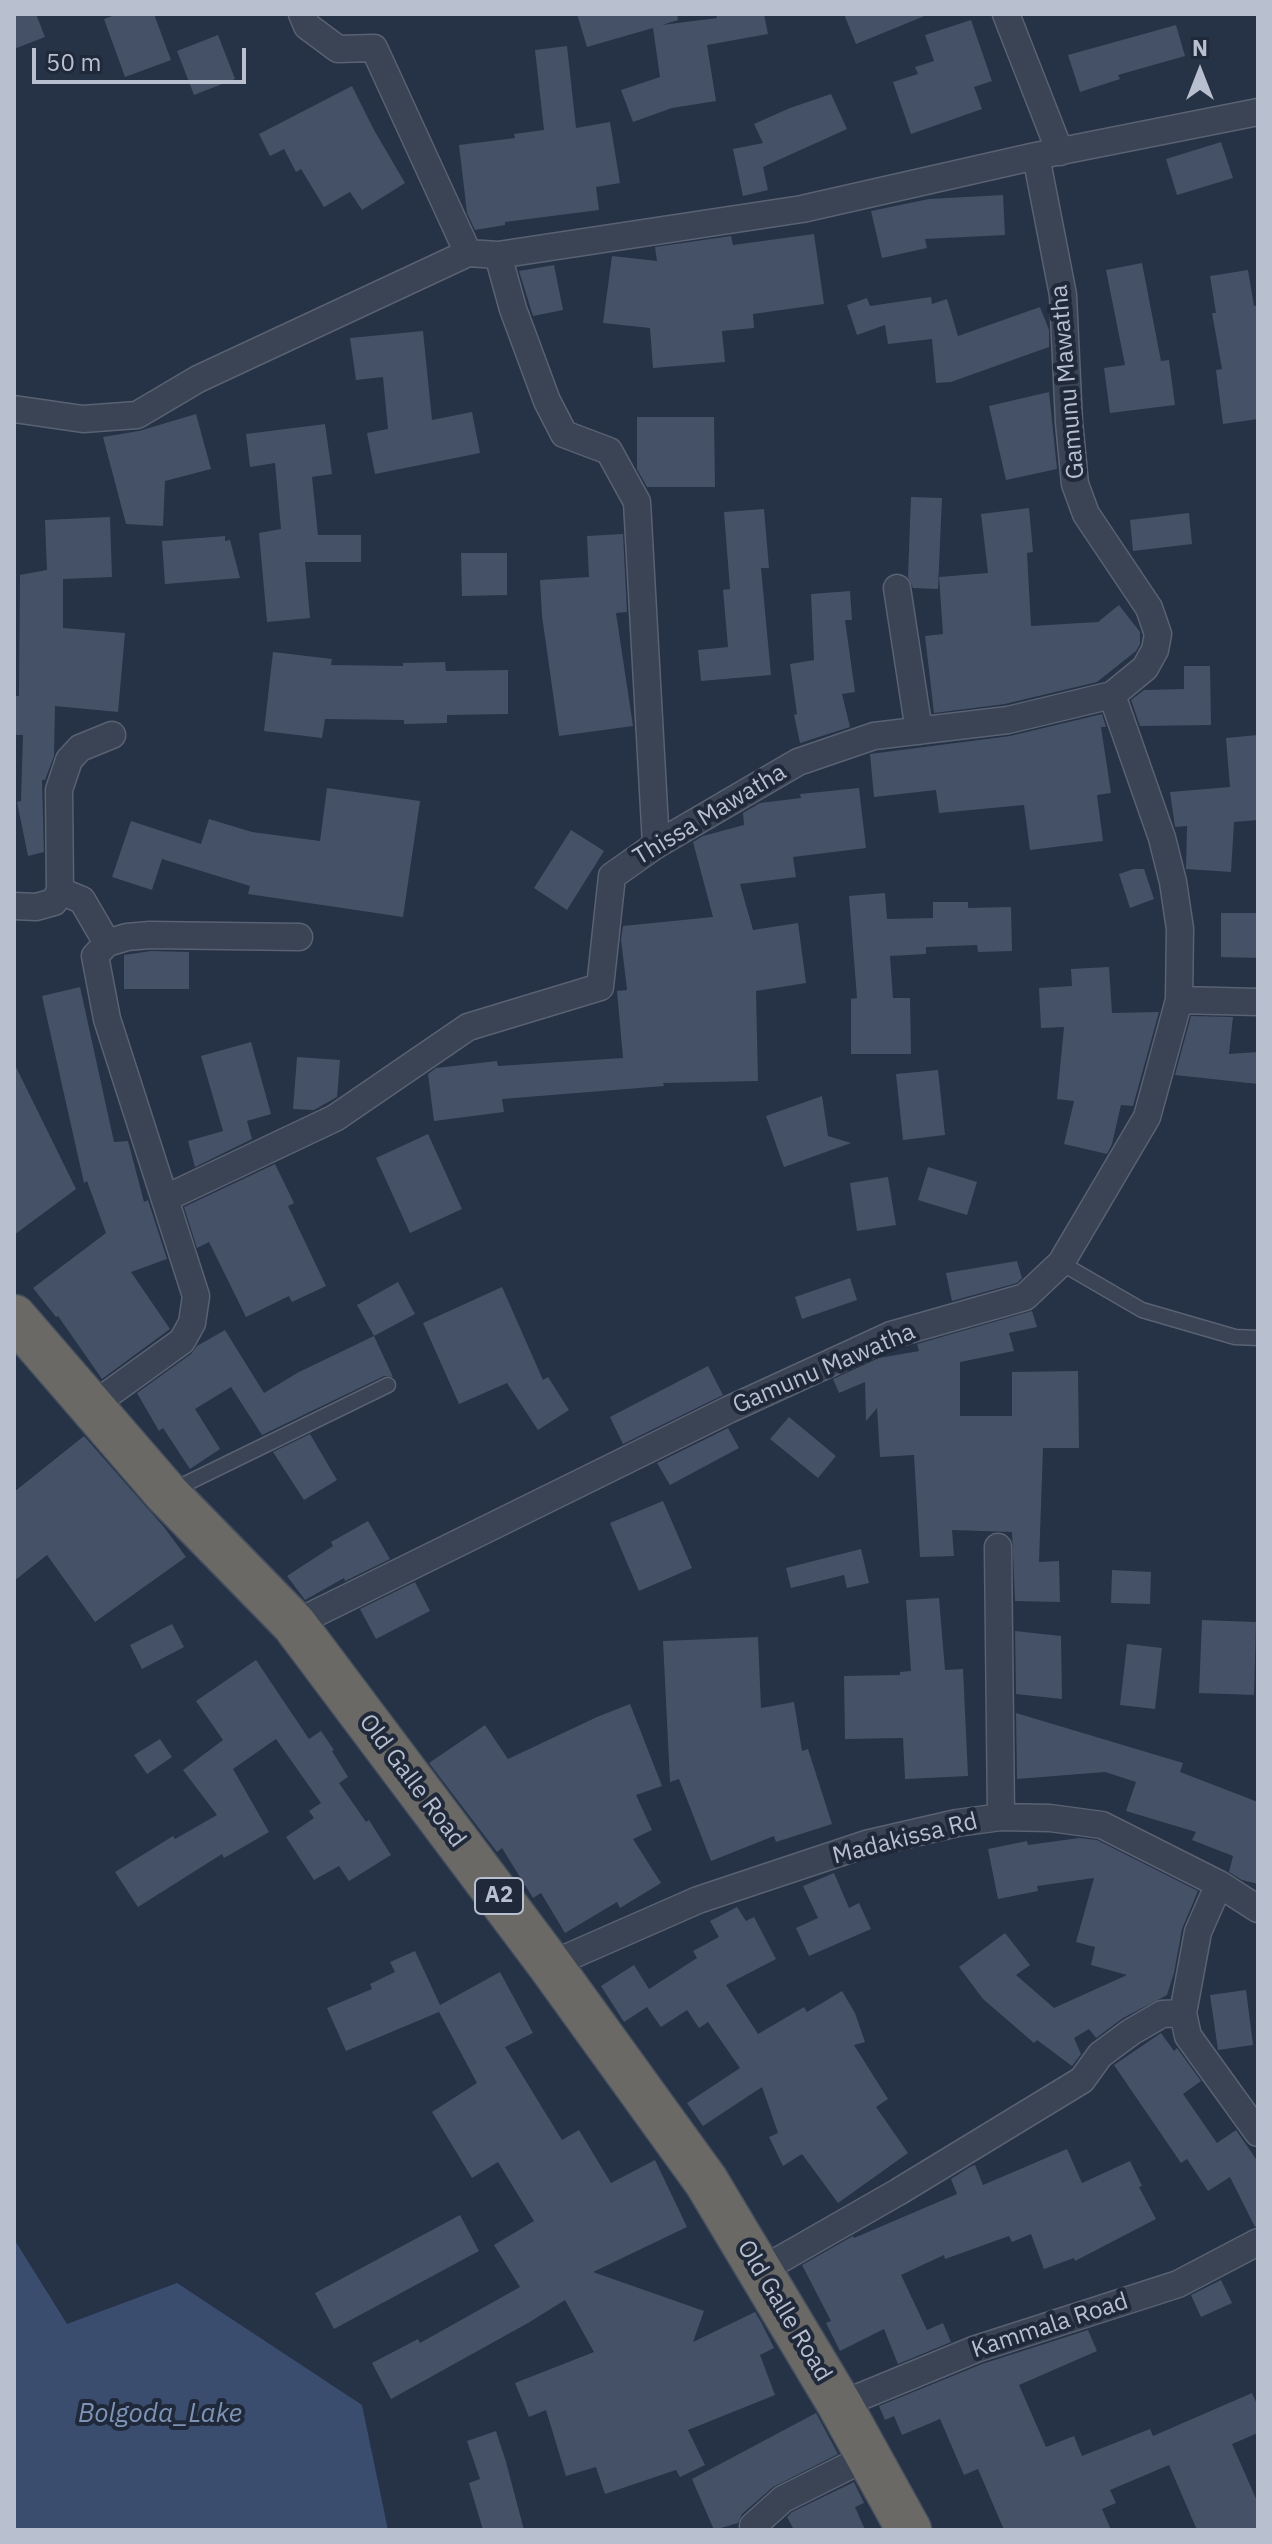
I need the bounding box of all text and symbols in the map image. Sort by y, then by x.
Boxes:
scale bar [36,32,250,82]
north arrow [1160,32,1240,112]
text: N [1192,33,1208,62]
text: 50 m [46,46,101,78]
street label: Gamunu Mawatha [1045,284,1091,480]
street label: Thissa Mawatha [628,758,792,872]
street label: Gamunu Mawatha [729,1318,919,1420]
street label: Old Galle Road [352,1709,472,1853]
street label: Madakissa Rd [830,1807,980,1871]
road number: A2 [475,1878,523,1914]
street label: Old Galle Road [731,2235,837,2387]
street label: Kammala Road [968,2287,1132,2365]
water label: Bolgoda_Lake [78,2398,242,2430]

